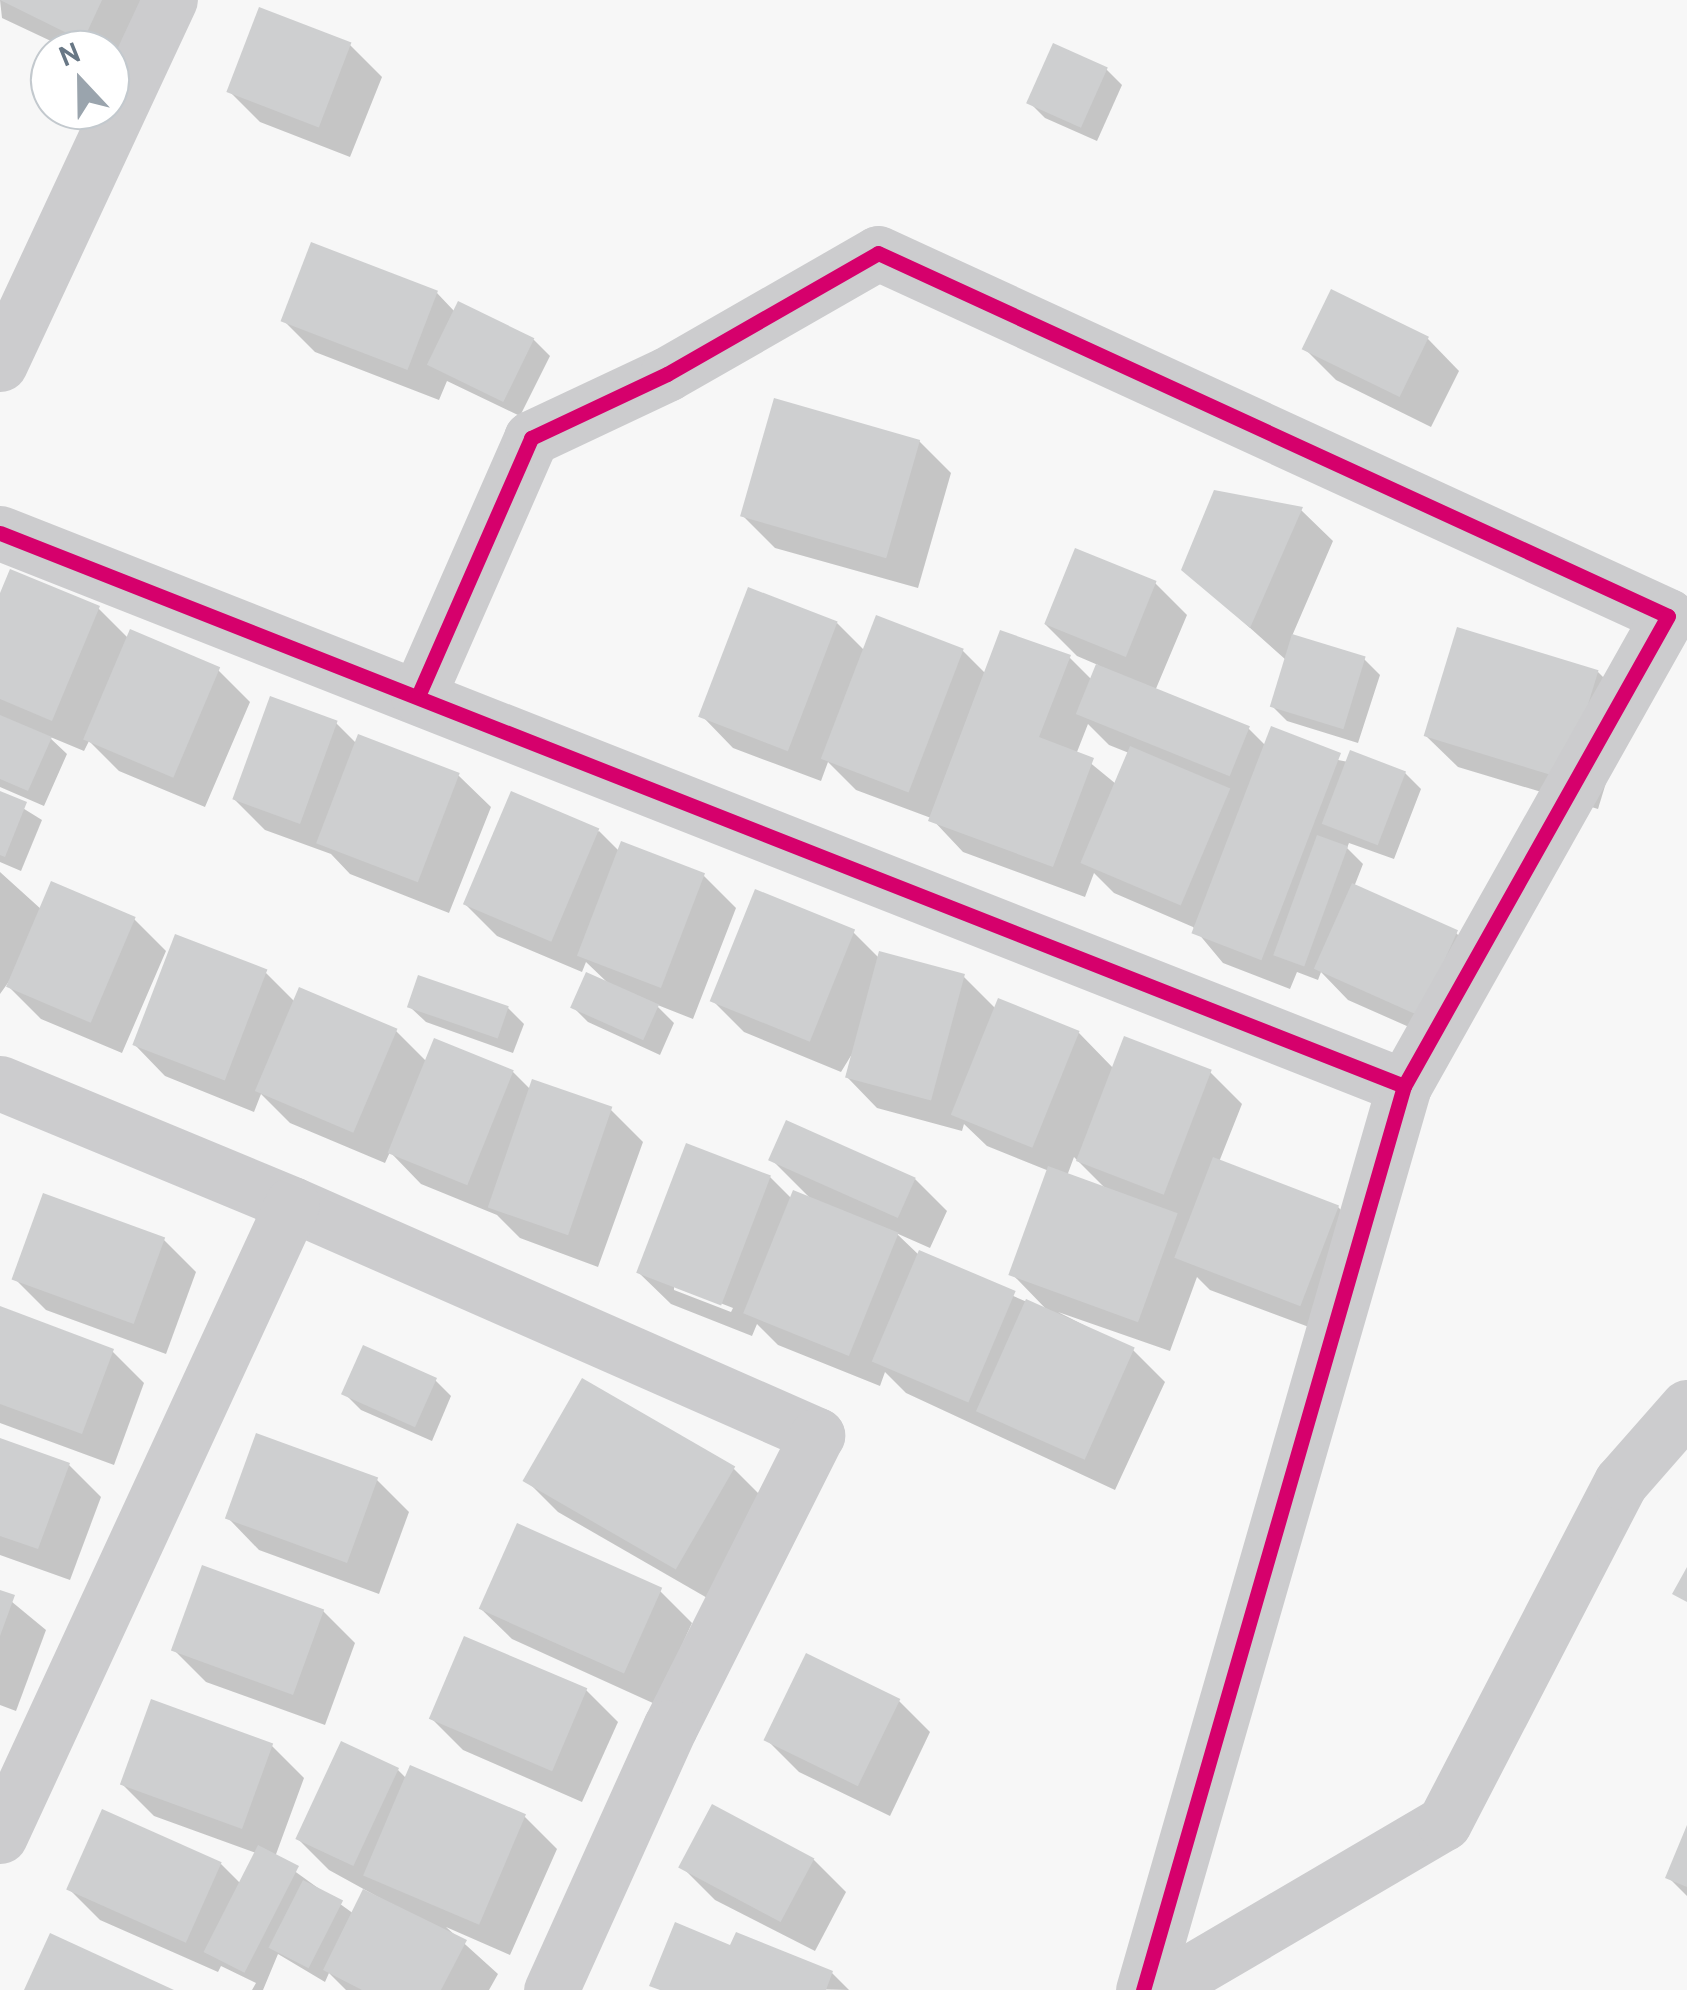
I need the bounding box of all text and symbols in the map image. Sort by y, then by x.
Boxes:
north arrow [30,30,130,130]
text: N [54,35,85,74]

